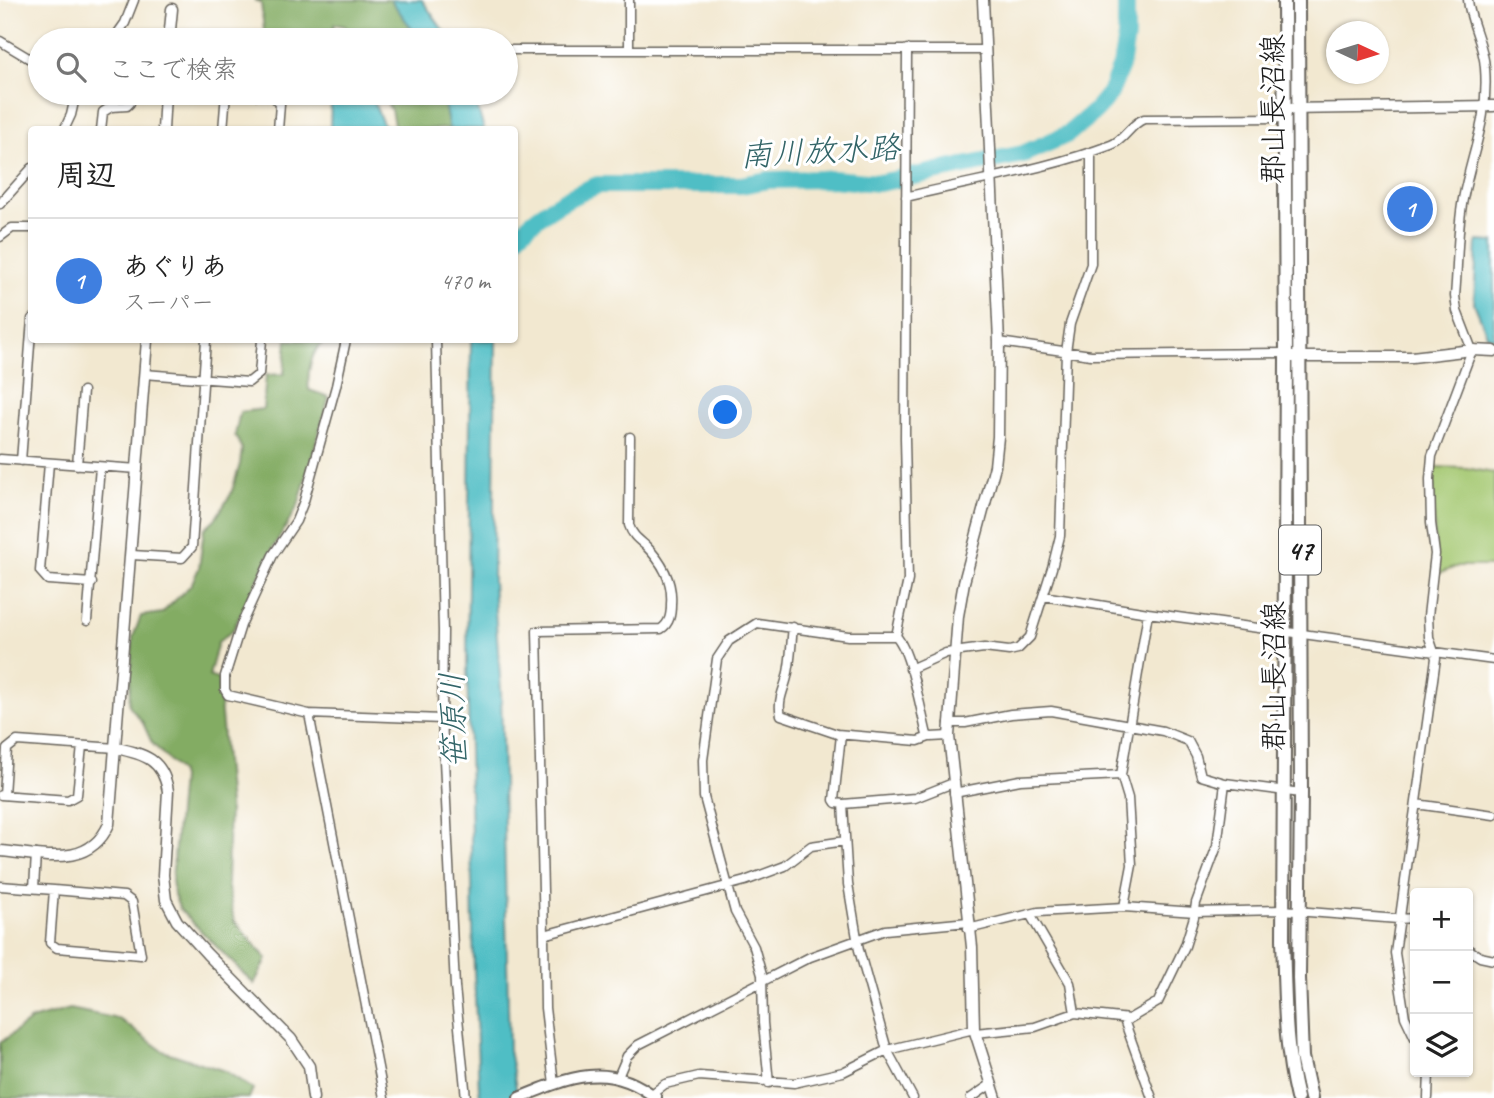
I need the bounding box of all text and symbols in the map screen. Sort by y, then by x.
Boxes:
north arrow [1326,21,1389,84]
search box [28,28,518,105]
street label: 郡山長沼線 [1254,34,1292,184]
icon: search [52,48,90,86]
text: ここで検索 [108,53,238,86]
water label: 南川放水路 [739,127,903,176]
text: 周辺 [56,156,116,194]
pin: 1 [1387,183,1433,235]
text: あぐりあ [123,250,227,283]
text: 1 [74,267,84,296]
text: 470 m [441,267,490,296]
text: スーパー [123,288,214,317]
your location [708,395,742,429]
road number: 47 [1279,526,1321,574]
street label: 郡山長沼線 [1255,601,1293,751]
water label: 笹原川 [431,671,476,769]
map controls [1410,888,1473,1077]
button: + [1410,888,1473,951]
button: − [1410,951,1473,1014]
button: layers [1410,1014,1473,1077]

